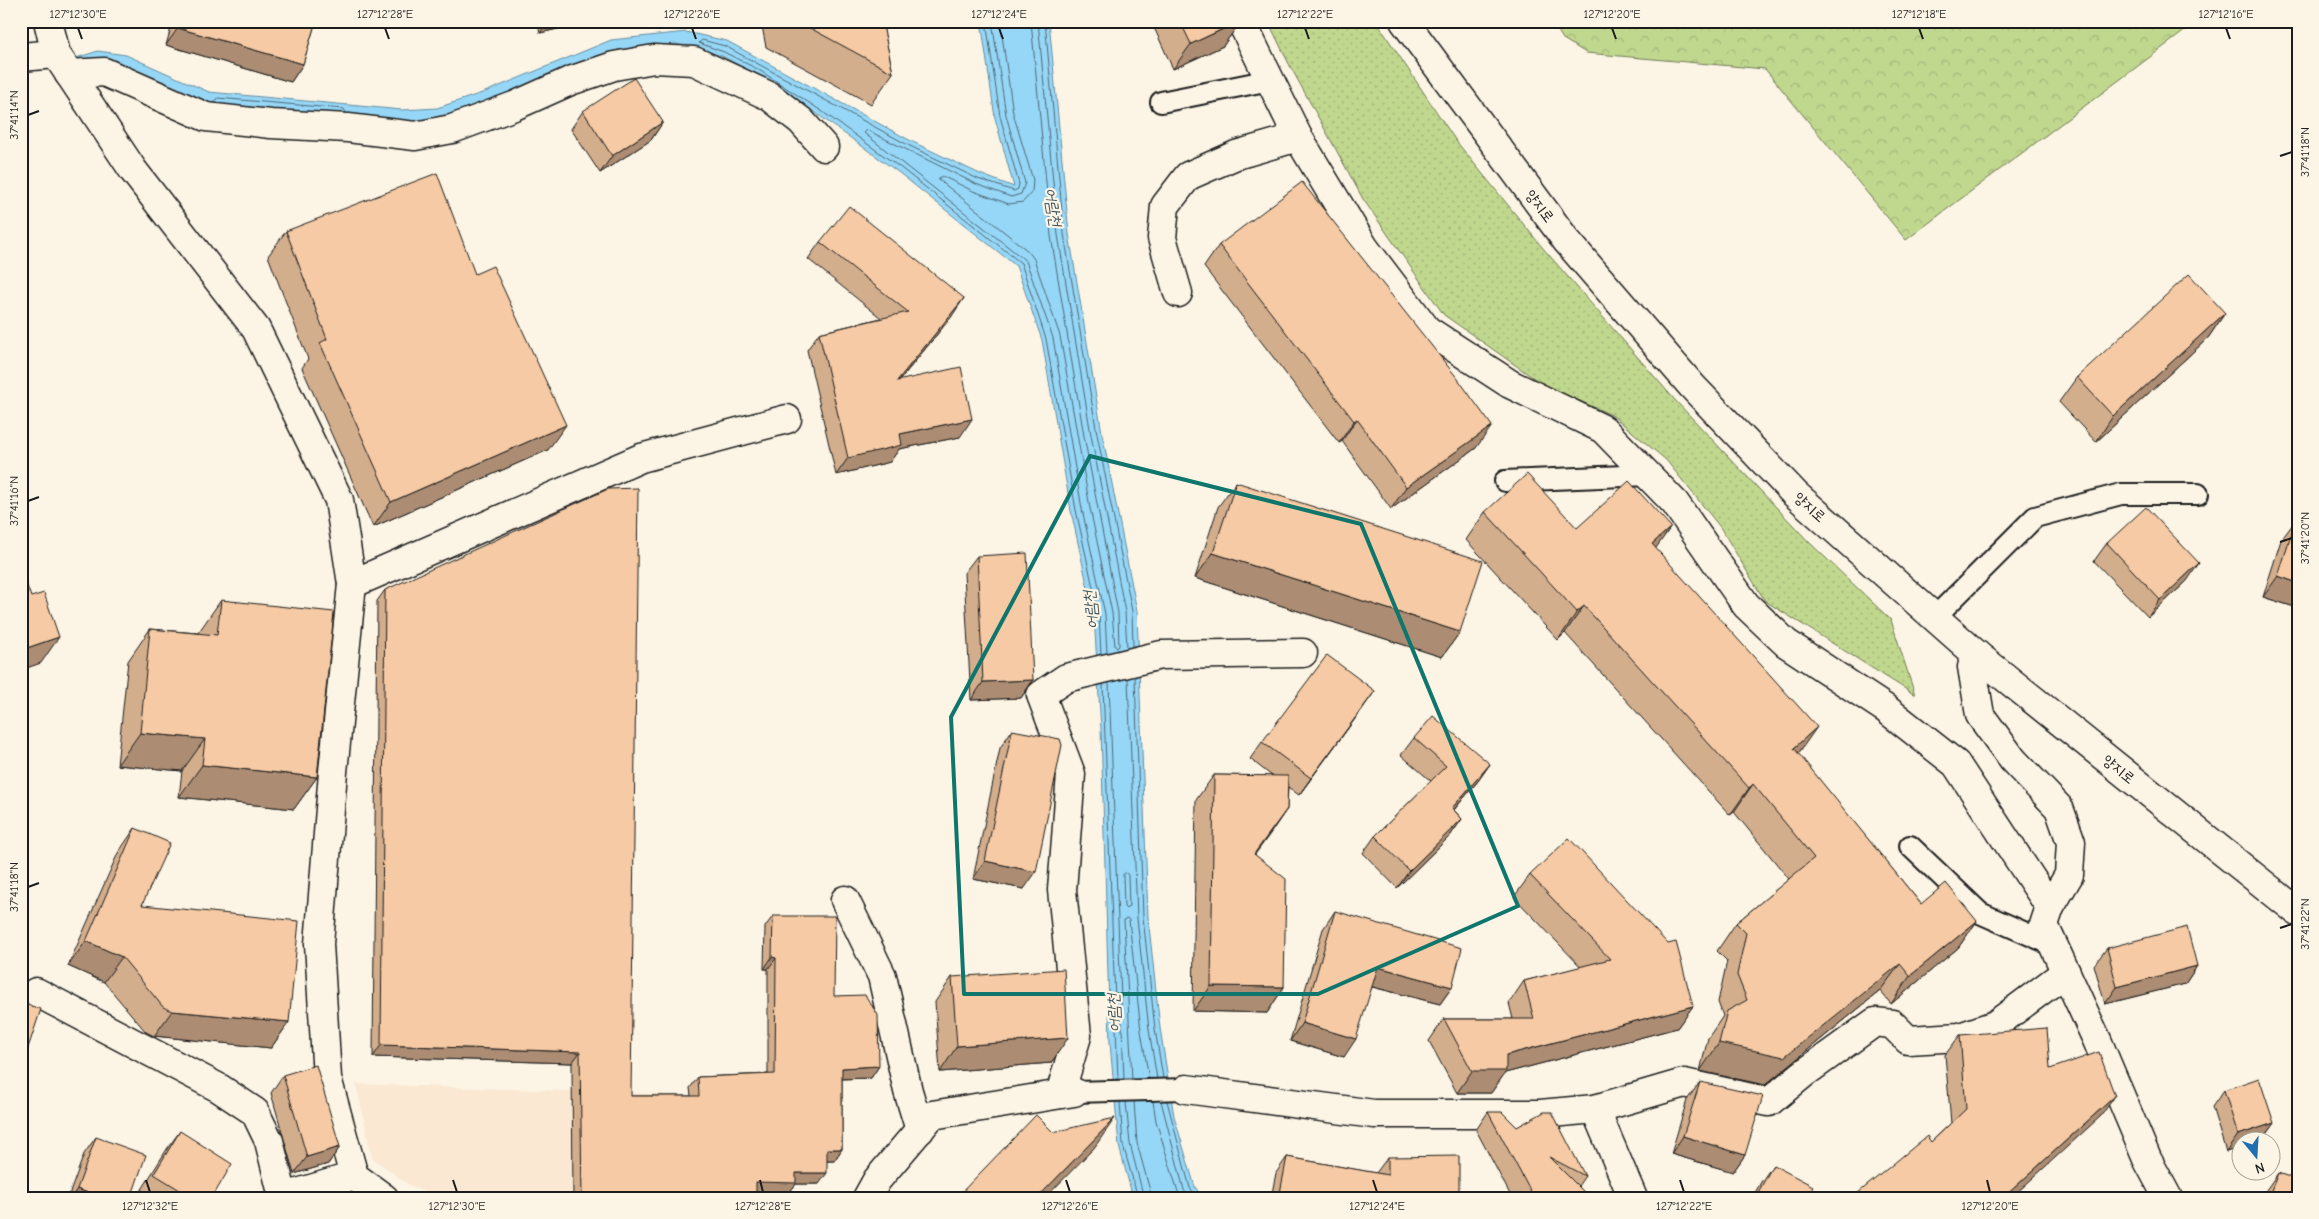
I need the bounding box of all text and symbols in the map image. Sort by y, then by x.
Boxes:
text: 127°12'30"E [50,7,106,21]
text: 127°12'28"E [357,7,413,21]
text: 127°12'26"E [664,7,720,21]
text: 127°12'24"E [971,7,1027,21]
text: 127°12'22"E [1277,7,1333,21]
text: 127°12'20"E [1583,7,1641,21]
text: 127°12'18"E [1892,7,1946,21]
text: 127°12'16"E [2199,7,2253,21]
text: 37°41'14"N [7,90,21,140]
text: 37°41'18"N [2298,127,2312,177]
street label: 양지로 [1522,186,1558,226]
water label: 어람천 [1041,187,1065,230]
text: 37°41'16"N [7,476,21,526]
street label: 양지로 [1791,488,1829,526]
text: 37°41'20"N [2298,512,2312,564]
water label: 어람천 [1080,588,1102,630]
street label: 양지로 [2099,751,2139,787]
text: 37°41'18"N [7,862,21,912]
text: 37°41'22"N [2298,898,2312,950]
water label: 어람천 [1104,991,1124,1033]
north arrow [2232,1132,2282,1182]
text: N [2253,1158,2267,1177]
text: 127°12'32"E [122,1199,178,1213]
text: 127°12'30"E [429,1199,485,1213]
text: 127°12'28"E [735,1199,791,1213]
text: 127°12'26"E [1042,1199,1098,1213]
text: 127°12'24"E [1349,1199,1405,1213]
text: 127°12'22"E [1656,1199,1712,1213]
text: 127°12'20"E [1961,1199,2019,1213]

